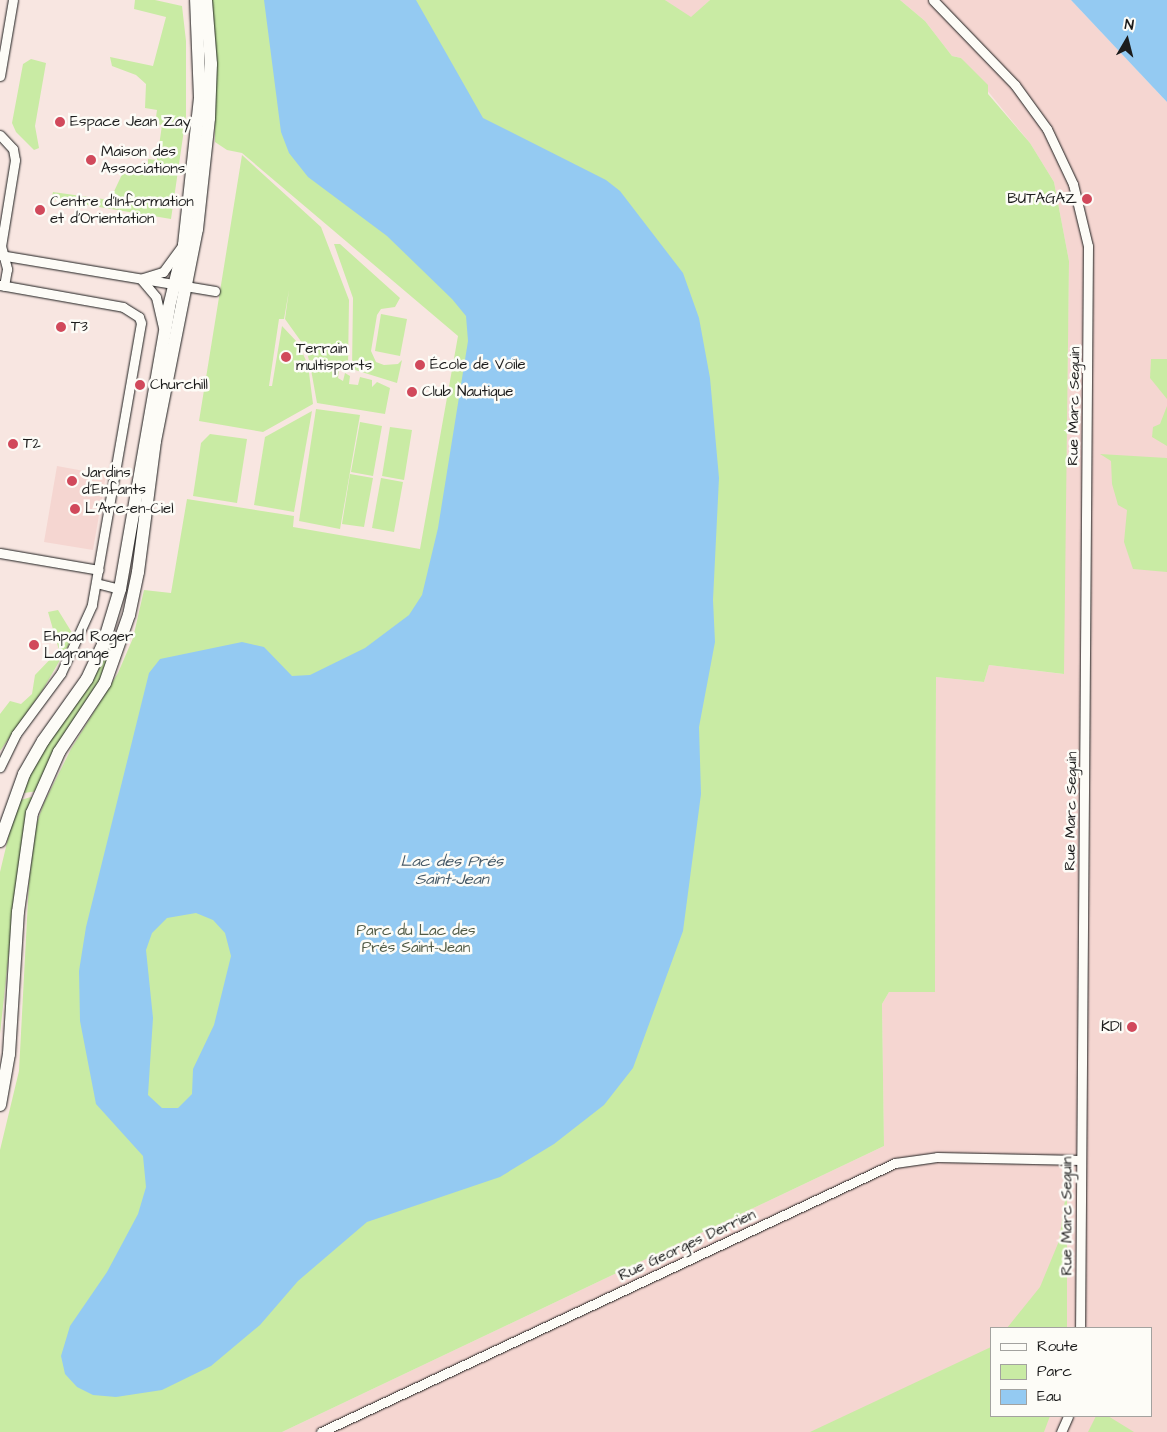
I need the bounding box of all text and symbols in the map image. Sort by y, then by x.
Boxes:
north arrow [1102,15,1152,65]
text: N [1123,15,1135,36]
place label: Espace Jean Zay [70,113,191,131]
marker: Espace Jean Zay [54,116,66,128]
place label: Maison des Associations [101,142,185,177]
marker: Maison des Associations [85,154,97,166]
place label: BUTAGAZ [1007,190,1077,208]
place label: Centre d'Information et d'Orientation [50,192,194,227]
marker: BUTAGAZ [1081,193,1093,205]
marker: Centre d'Information et d'Orientation [34,204,46,216]
place label: T3 [71,318,88,336]
marker: T3 [55,321,67,333]
place label: Terrain multisports [296,339,372,374]
street label: Rue Marc Seguin [1064,346,1084,466]
marker: Terrain multisports [280,351,292,363]
place label: École de Voile [430,356,526,374]
marker: École de Voile [414,359,426,371]
place label: Churchill [150,376,208,394]
marker: Churchill [134,379,146,391]
place label: Club Nautique [422,383,513,401]
marker: Club Nautique [406,386,418,398]
place label: T2 [23,435,41,453]
marker: T2 [7,438,19,450]
place label: Jardins d'Enfants [82,463,146,498]
marker: Jardins d'Enfants [66,475,78,487]
place label: L'Arc-en-Ciel [85,500,173,518]
marker: L'Arc-en-Ciel [69,503,81,515]
place label: Ehpad Roger Lagrange [44,627,133,662]
marker: Ehpad Roger Lagrange [28,639,40,651]
street label: Rue Marc Seguin [1061,751,1081,871]
water label: Lac des Prés Saint-Jean [401,851,503,889]
park label: Parc du Lac des Prés Saint-Jean [356,921,476,956]
place label: KDI [1101,1018,1122,1036]
marker: KDI [1126,1021,1138,1033]
street label: Rue Marc Seguin [1058,1156,1076,1276]
street label: Rue Georges Derrien [616,1205,758,1285]
legend [990,1327,1152,1417]
text: Route [1037,1336,1078,1357]
text: Parc [1037,1361,1072,1382]
text: Eau [1037,1386,1061,1407]

